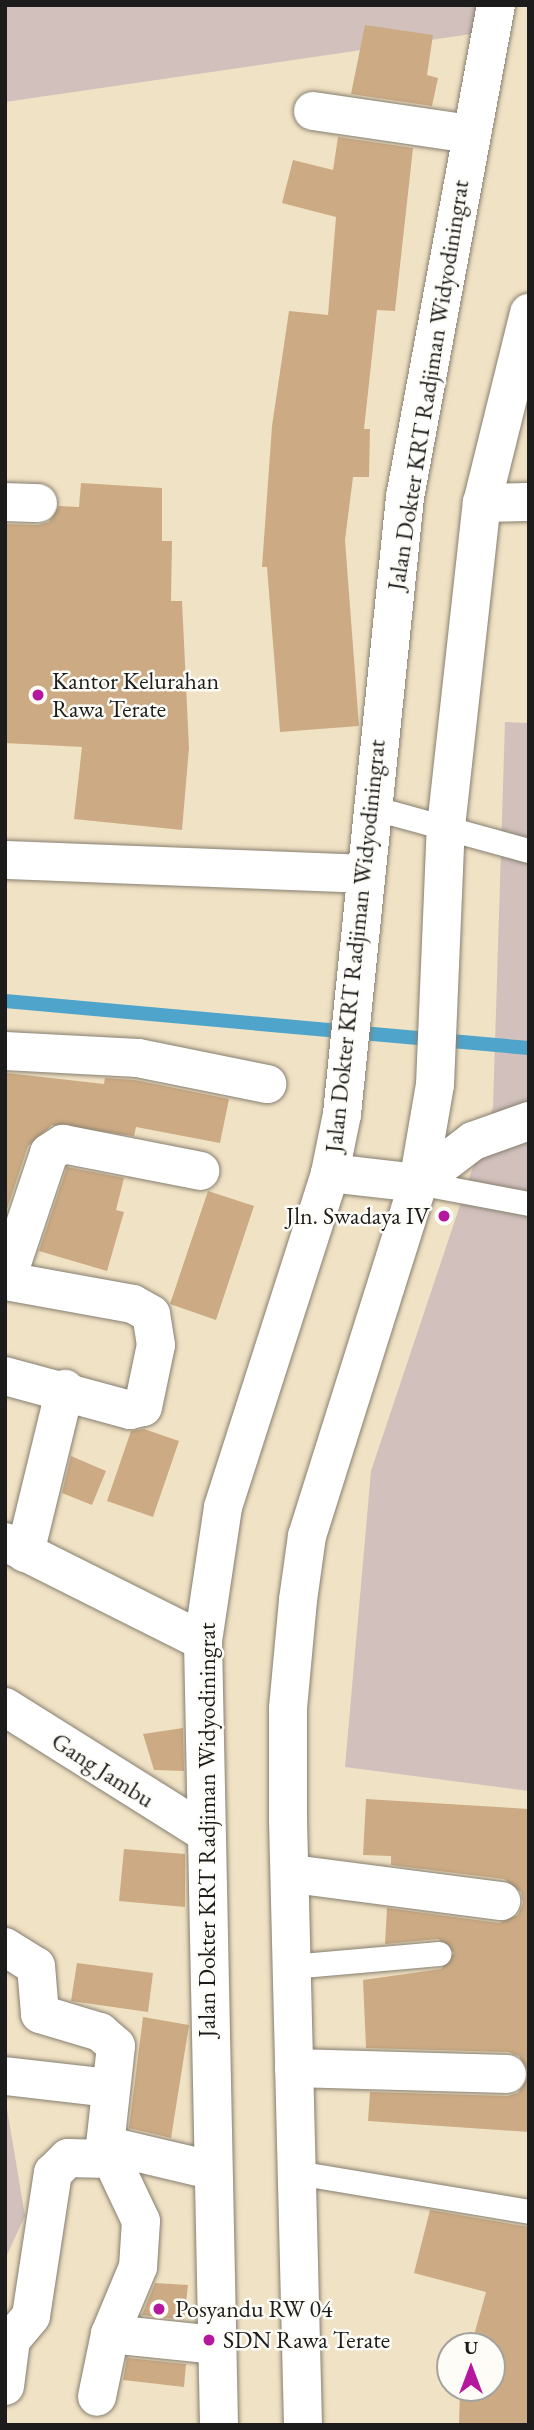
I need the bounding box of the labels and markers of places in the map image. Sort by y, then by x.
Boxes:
place label: Kantor Kelurahan Rawa Terate [52,667,219,723]
marker: Kantor Kelurahan Rawa Terate [30,687,46,703]
place label: Jln. Swadaya IV [286,1202,430,1230]
marker: Jln. Swadaya IV [436,1208,452,1224]
place label: Posyandu RW 04 [175,2295,333,2323]
marker: Posyandu RW 04 [149,2299,169,2319]
place label: SDN Rawa Terate [223,2326,390,2354]
marker: SDN Rawa Terate [201,2332,217,2348]

